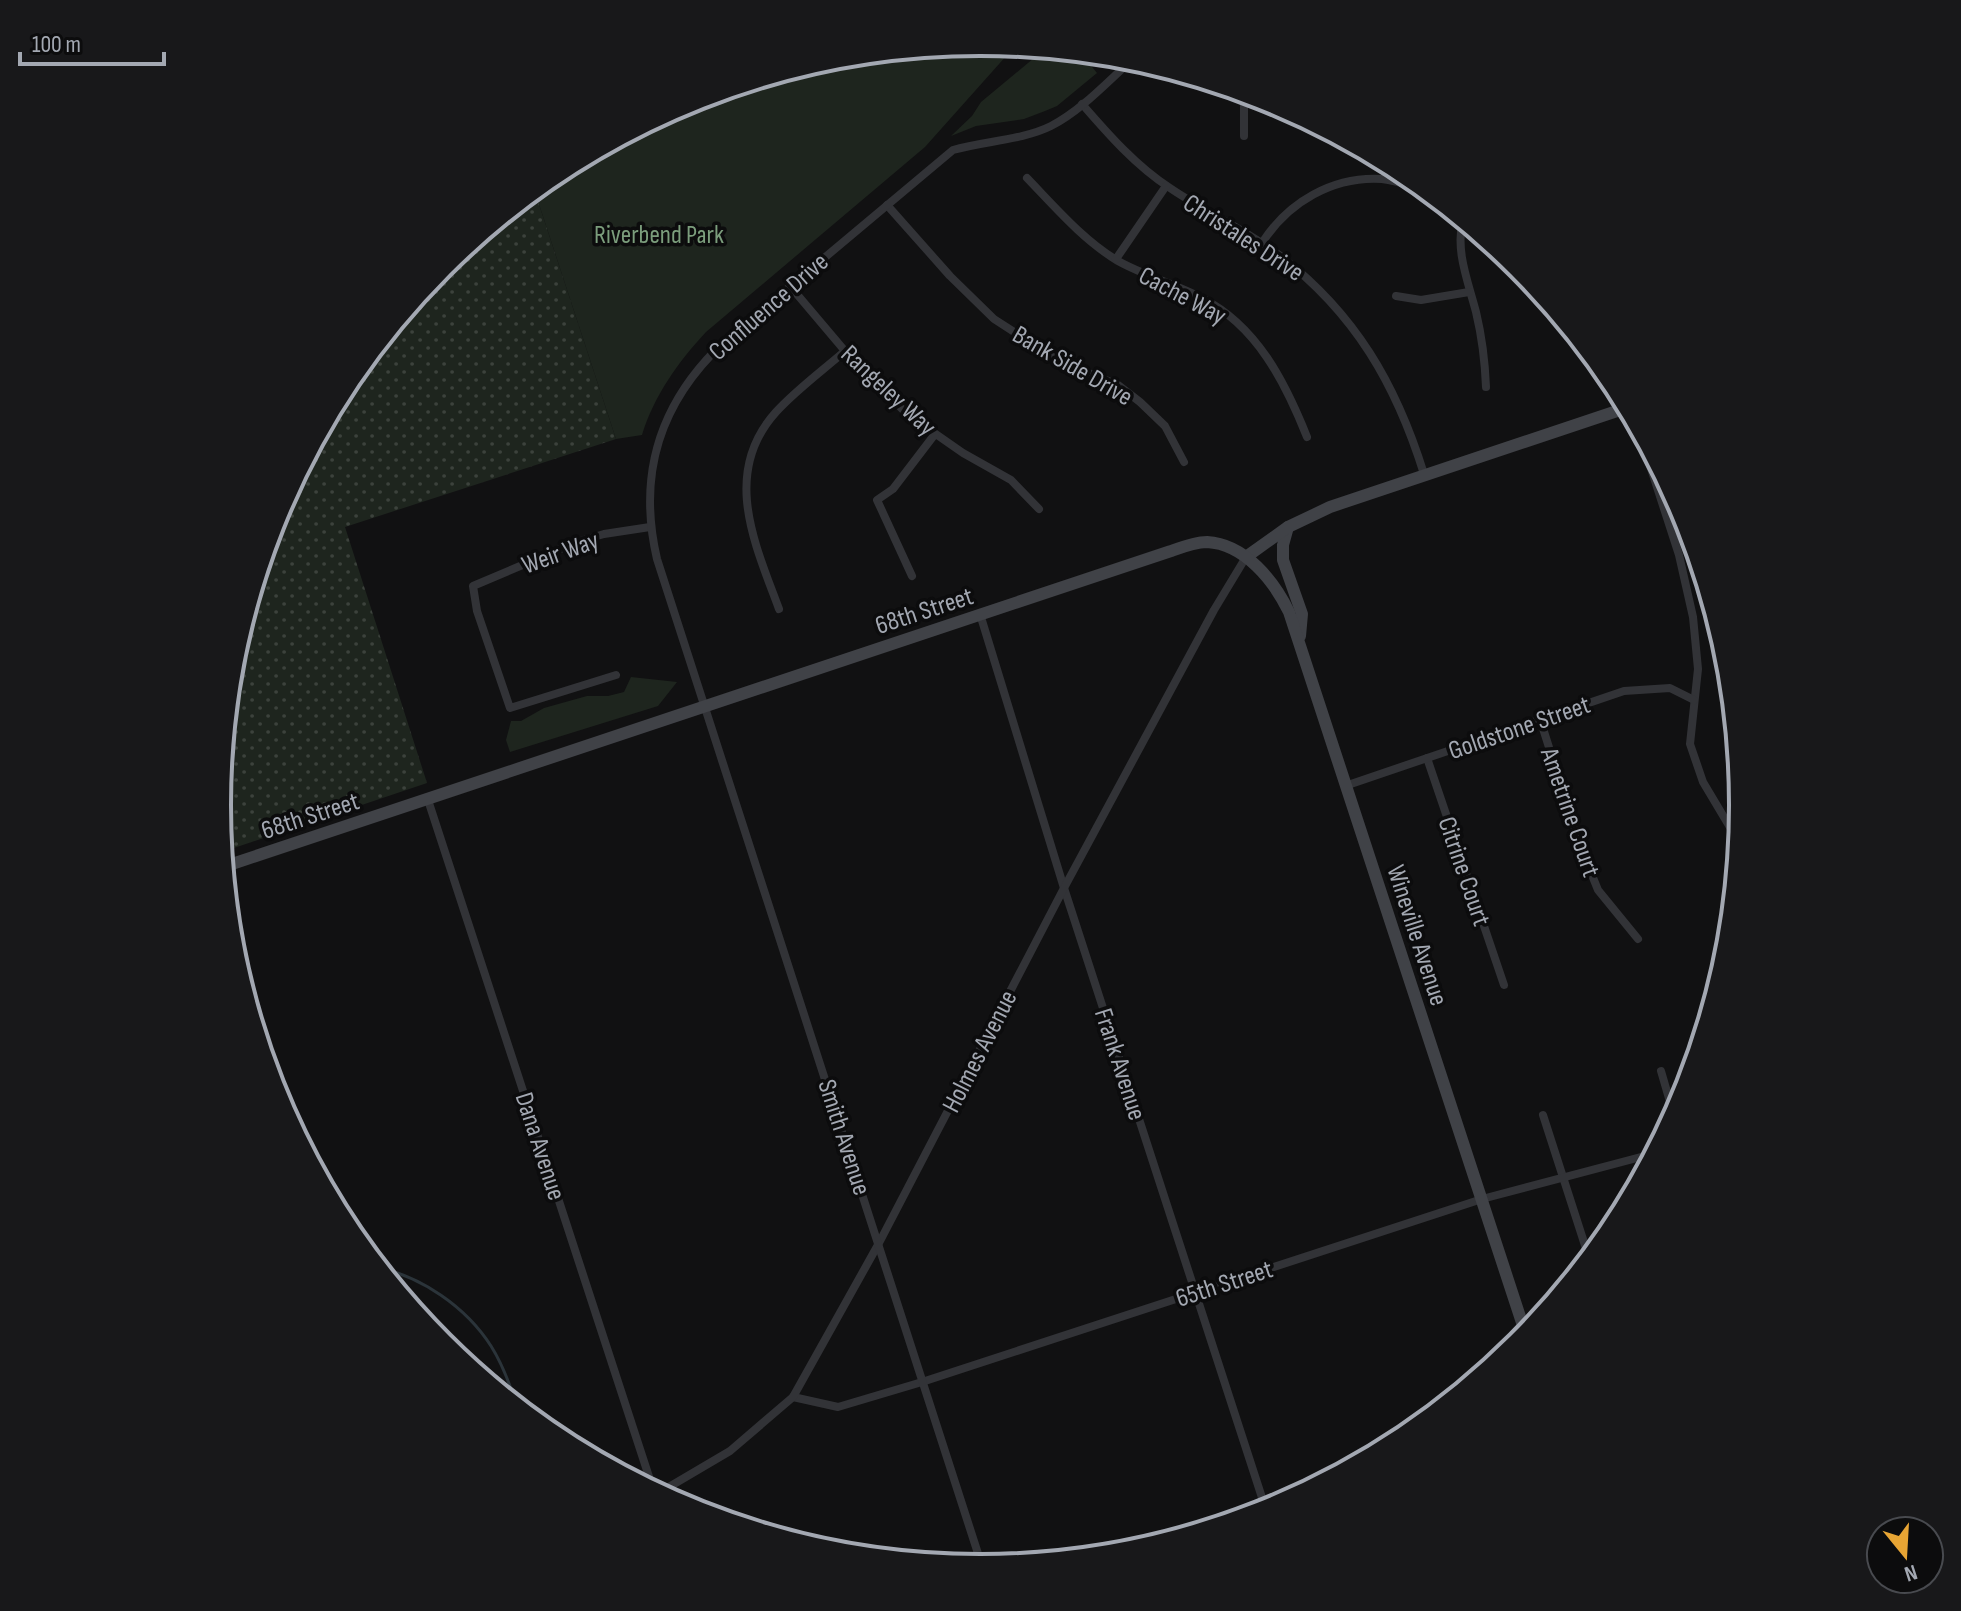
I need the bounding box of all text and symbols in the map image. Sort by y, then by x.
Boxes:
scale bar [20,16,164,66]
text: 100 m [32,30,81,59]
street label: Christales Drive [1177,188,1309,289]
park label: Riverbend Park [594,220,724,251]
street label: Confluence Drive [703,247,835,368]
street label: Cache Way [1133,260,1231,332]
street label: Bank Side Drive [1007,319,1138,413]
street label: Rangeley Way [834,339,942,443]
street label: Weir Way [518,525,603,582]
street label: 68th Street [872,581,977,642]
street label: Goldstone Street [1445,690,1595,767]
street label: Ametrine Court [1533,743,1606,881]
street label: 68th Street [258,786,363,847]
street label: Citrine Court [1431,813,1497,930]
street label: Wineville Avenue [1379,861,1454,1010]
street label: Holmes Avenue [936,985,1024,1118]
street label: Frank Avenue [1087,1005,1152,1124]
street label: Smith Avenue [810,1076,877,1199]
street label: Dana Avenue [508,1089,572,1204]
street label: 65th Street [1172,1254,1277,1315]
north arrow [1865,1515,1945,1595]
text: N [1901,1558,1920,1587]

